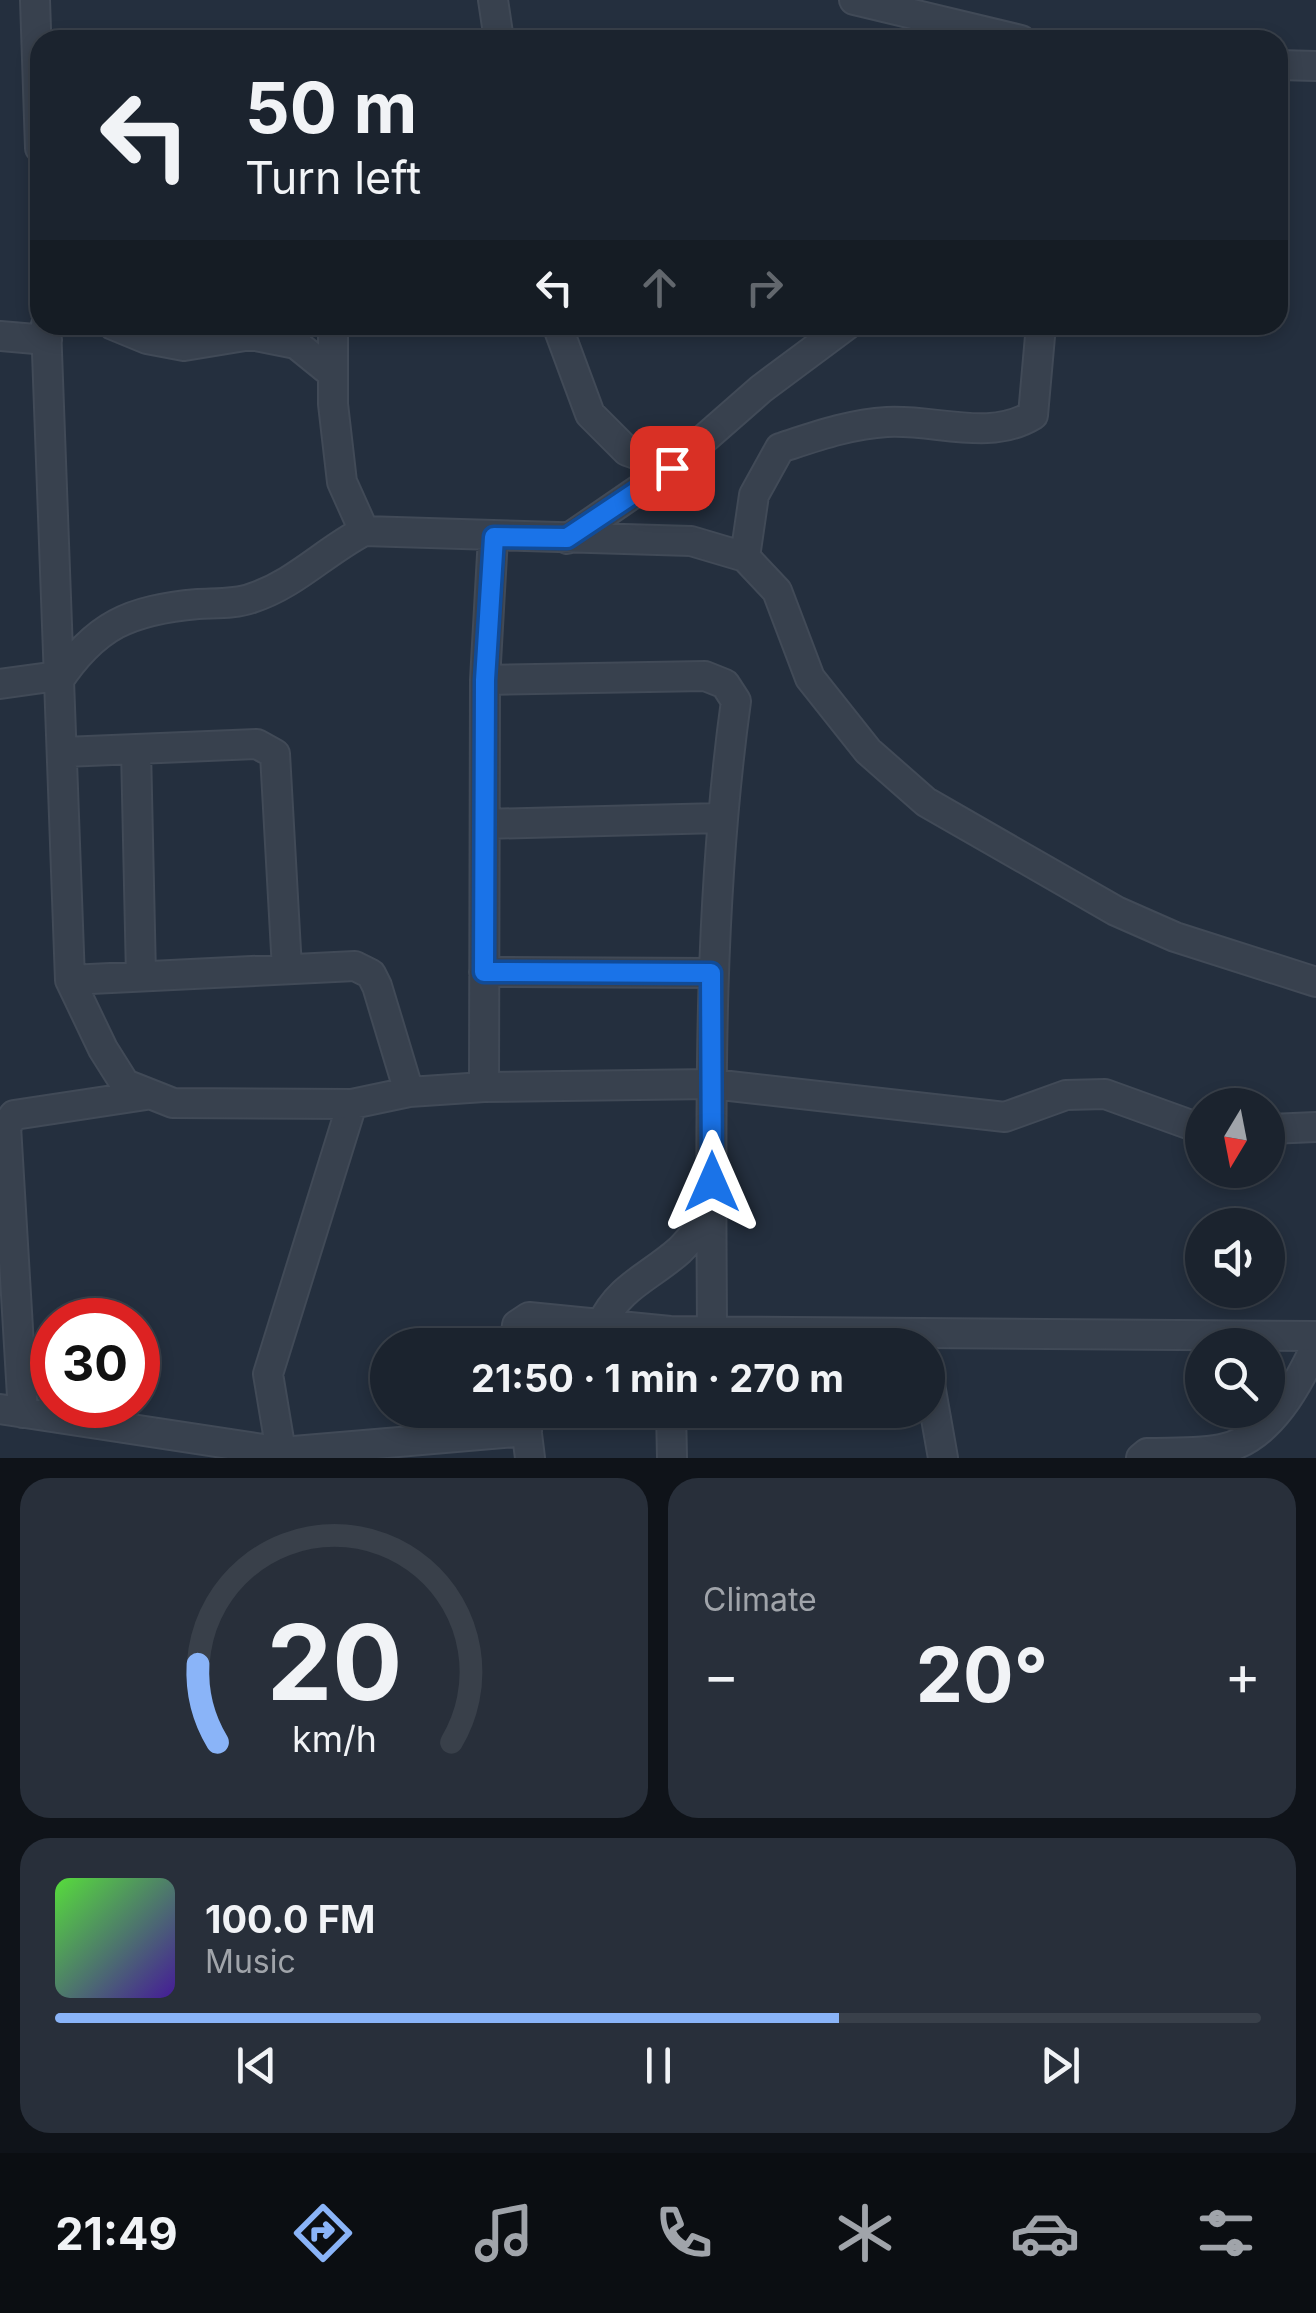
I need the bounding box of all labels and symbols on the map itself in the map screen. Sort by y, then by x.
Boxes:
pin [630,426,715,511]
north arrow [1185,1088,1285,1188]
position arrow [660,1130,764,1234]
speed limit sign: 30 [30,1298,160,1428]

